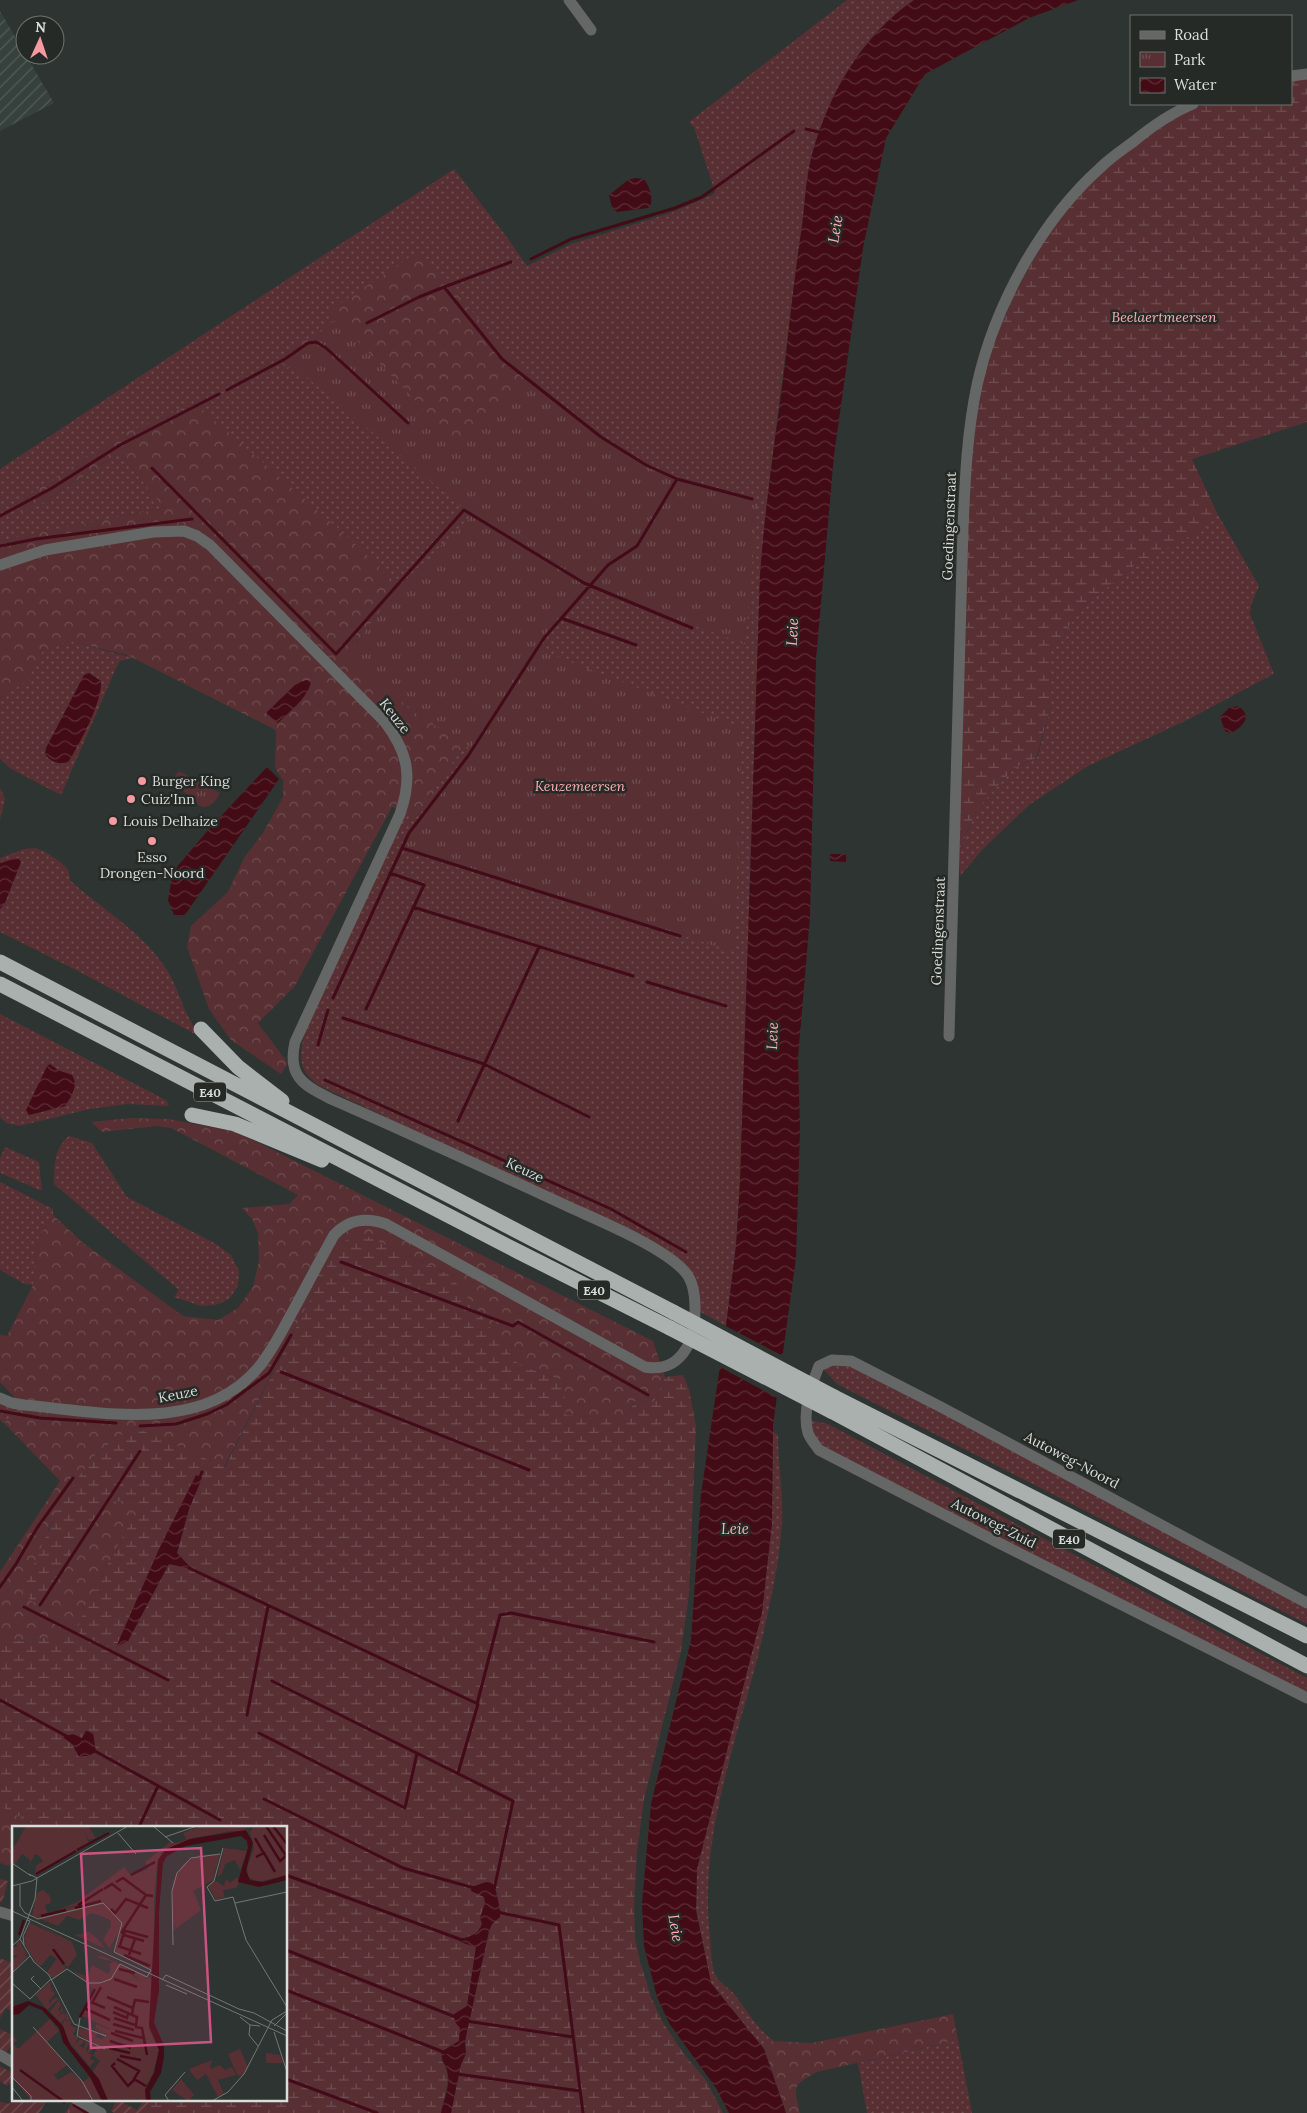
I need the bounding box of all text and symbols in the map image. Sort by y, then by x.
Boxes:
north arrow [15,15,65,65]
legend [1130,15,1292,105]
text: N [35,18,47,36]
text: Road [1174,25,1209,44]
text: Park [1174,50,1205,69]
text: Water [1174,75,1217,94]
water label: Leie [823,214,847,244]
park label: Beelaertmeersen [1111,308,1217,326]
street label: Goedingenstraat [938,471,960,581]
water label: Leie [782,618,802,646]
street label: Keuze [376,695,415,738]
place label: Burger King [152,772,230,790]
marker: Burger King [136,775,148,787]
park label: Keuzemeersen [535,777,626,795]
place label: Cuiz'Inn [141,790,195,808]
marker: Cuiz'Inn [125,793,137,805]
place label: Louis Delhaize [123,812,218,830]
marker: Louis Delhaize [107,815,119,827]
marker: Esso Drongen-Noord [146,835,158,847]
place label: Esso Drongen-Noord [100,848,204,882]
street label: Goedingenstraat [927,876,949,986]
water label: Leie [762,1022,782,1050]
road number: E40 [194,1082,226,1102]
street label: Keuze [503,1153,547,1187]
road number: E40 [578,1280,610,1300]
street label: Keuze [157,1381,200,1407]
street label: Autoweg-Noord [1021,1427,1123,1493]
street label: Autoweg-Zuid [948,1494,1039,1552]
water label: Leie [721,1519,749,1538]
road number: E40 [1053,1530,1085,1548]
inset map [12,1826,288,2100]
water label: Leie [664,1913,688,1943]

